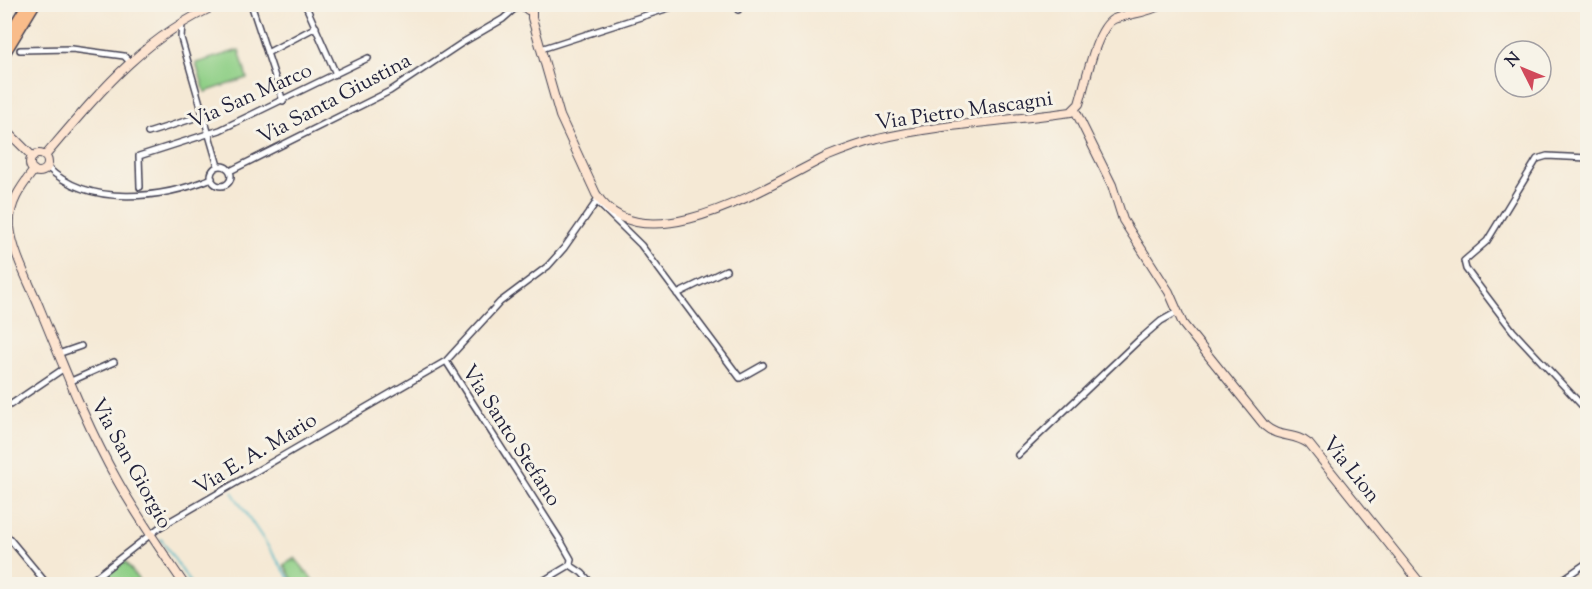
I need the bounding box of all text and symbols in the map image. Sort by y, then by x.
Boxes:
north arrow [1493,39,1553,99]
street label: Via Santa Giustina [253,46,417,153]
text: N [1501,48,1527,73]
street label: Via San Marco [184,56,317,137]
street label: Via Pietro Mascagni [874,85,1055,139]
street label: Via Santo Stefano [453,359,567,513]
street label: Via San Giorgio [82,393,178,535]
street label: Via E. A. Mario [189,406,323,503]
street label: Via Lion [1314,430,1387,510]

